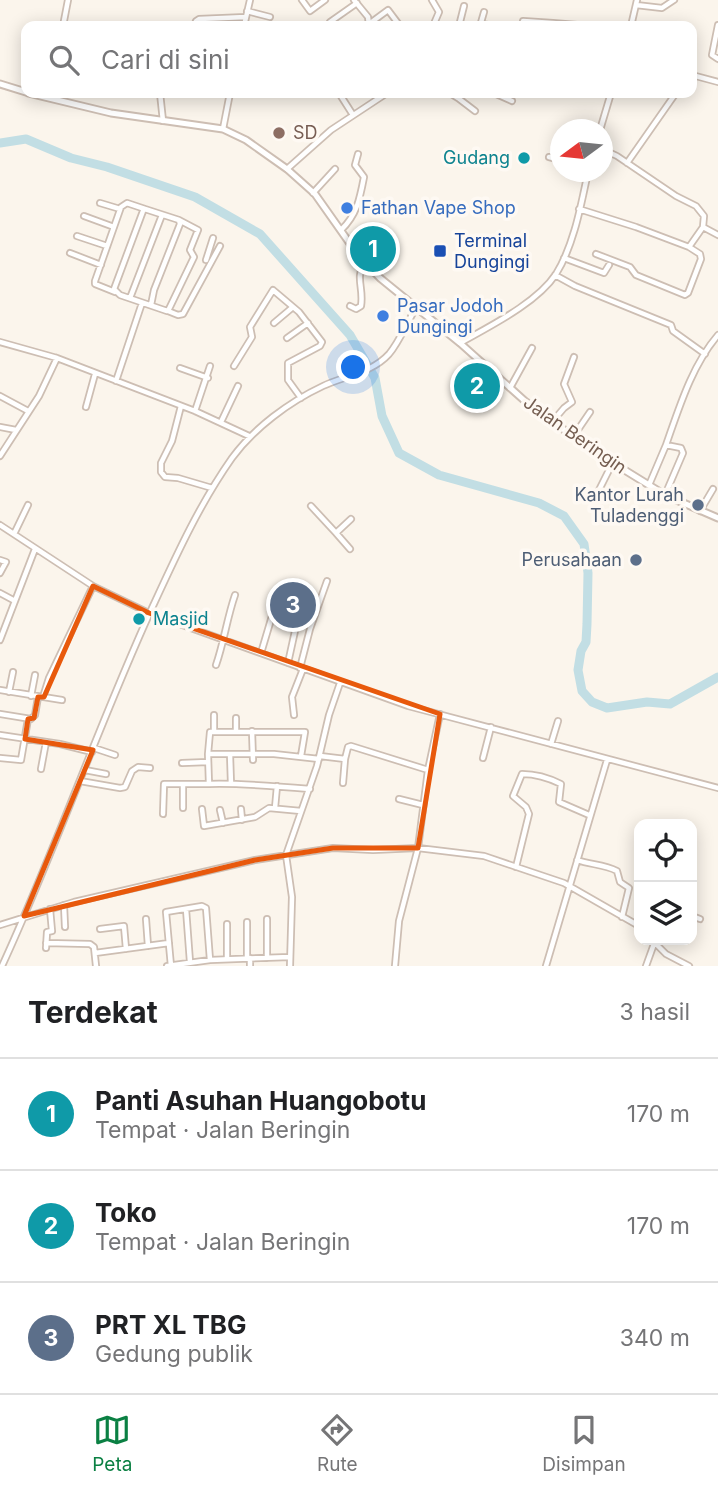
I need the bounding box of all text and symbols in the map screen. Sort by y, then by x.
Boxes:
search box [21,21,697,98]
icon: search [45,41,83,79]
text: Cari di sini [101,44,230,75]
north arrow [550,119,613,182]
place label: SD [293,122,318,143]
marker: SD [271,125,287,141]
place label: Gudang [443,147,510,168]
marker: Gudang [516,150,532,166]
place label: Fathan Vape Shop [361,197,516,218]
marker: Fathan Vape Shop [339,200,355,216]
pin: 1 [350,223,396,275]
place label: Terminal Dungingi [454,230,530,272]
marker: Terminal Dungingi [432,243,448,259]
place label: Pasar Jodoh Dungingi [397,295,504,337]
marker: Pasar Jodoh Dungingi [375,308,391,324]
your location [336,350,370,384]
pin: 2 [454,360,500,412]
street label: Jalan Beringin [520,391,631,478]
place label: Kantor Lurah Tuladenggi [574,484,684,526]
marker: Kantor Lurah Tuladenggi [690,497,706,513]
place label: Perusahaan [522,549,622,570]
marker: Perusahaan [628,552,644,568]
pin: 3 [270,579,316,631]
place label: Masjid [153,608,209,629]
marker: Masjid [131,611,147,627]
map controls [634,819,697,945]
button: locate [634,819,697,882]
button: layers [634,882,697,945]
text: Terdekat [28,994,158,1030]
text: 3 hasil [620,998,690,1026]
text: Panti Asuhan Huangobotu [95,1085,426,1116]
text: 1 [46,1100,56,1128]
text: 170 m [627,1100,690,1128]
text: Tempat · Jalan Beringin [95,1116,350,1144]
text: Toko [95,1197,157,1228]
text: 2 [44,1212,58,1240]
text: 170 m [627,1212,690,1240]
text: Tempat · Jalan Beringin [95,1228,350,1256]
text: PRT XL TBG [95,1309,247,1340]
text: 3 [44,1324,58,1352]
text: 340 m [620,1324,690,1352]
text: Gedung publik [95,1340,253,1368]
tab: Peta [92,1411,132,1476]
tab: Rute [317,1411,358,1476]
tab: Disimpan [542,1411,626,1476]

